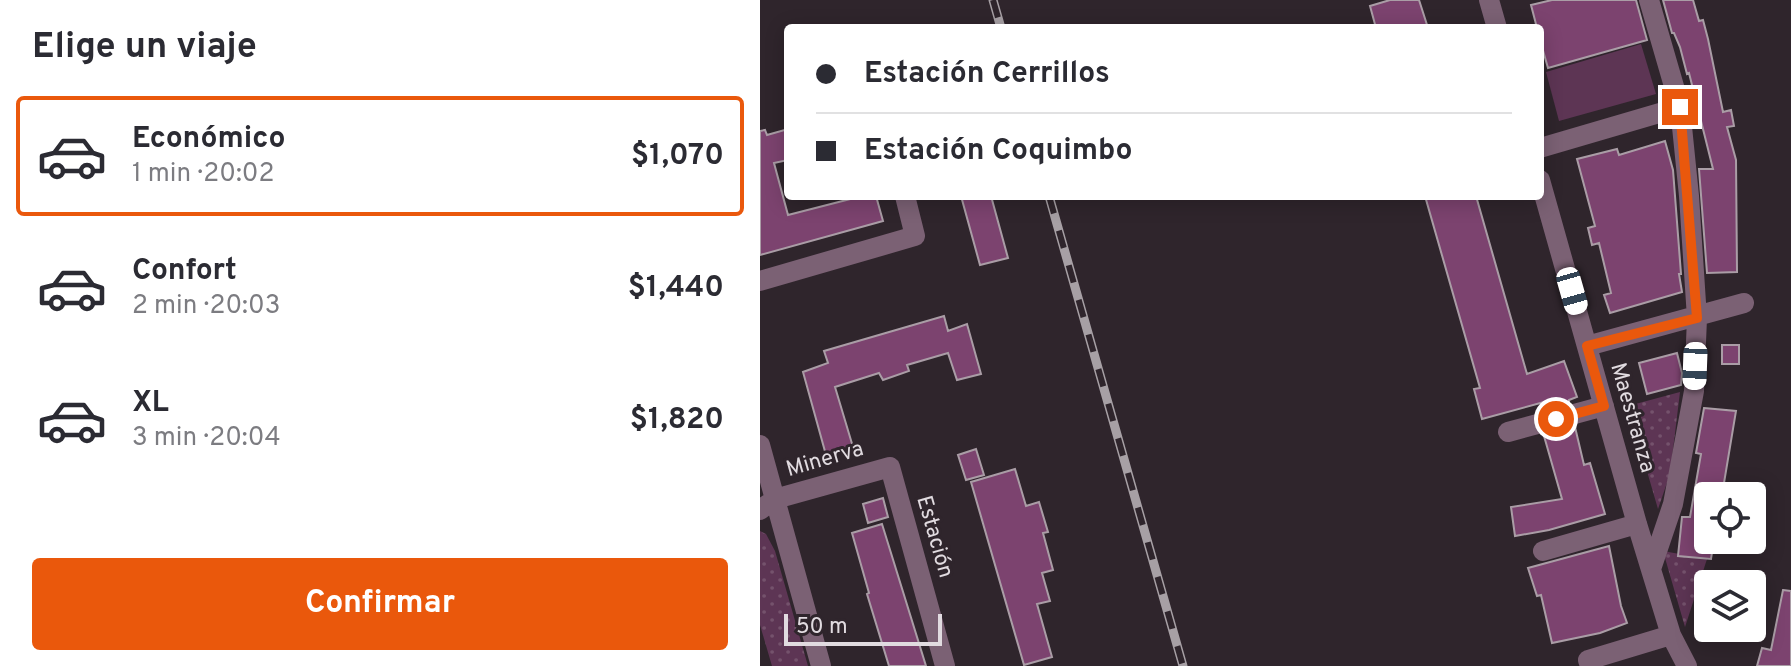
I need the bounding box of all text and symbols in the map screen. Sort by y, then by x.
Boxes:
text: Elige un viaje [32,25,257,71]
text: Estación Cerrillos [864,56,1110,93]
route end [1662,89,1698,125]
icon: car [36,120,108,192]
text: Económico [132,121,285,158]
text: Estación Coquimbo [864,133,1133,170]
text: $1,070 [631,138,724,175]
text: 1 min · 20:02 [132,158,274,191]
icon: car [36,252,108,324]
text: Confort [132,253,237,290]
car [1554,265,1590,317]
text: $1,440 [628,270,724,307]
text: 2 min · 20:03 [132,290,280,323]
car [1682,342,1708,390]
street label: Maestranza [1603,360,1661,476]
icon: car [36,384,108,456]
text: XL [132,385,169,422]
route start [1538,401,1574,437]
text: $1,820 [630,402,724,439]
text: 3 min · 20:04 [132,422,281,455]
street label: Minerva [783,436,867,484]
map controls [1694,482,1766,642]
button: locate [1694,482,1766,554]
street label: Estación [909,493,959,581]
button: Confirmar [32,558,728,650]
button: layers [1694,570,1766,642]
scale bar [784,610,942,646]
text: 50 m [796,614,848,641]

